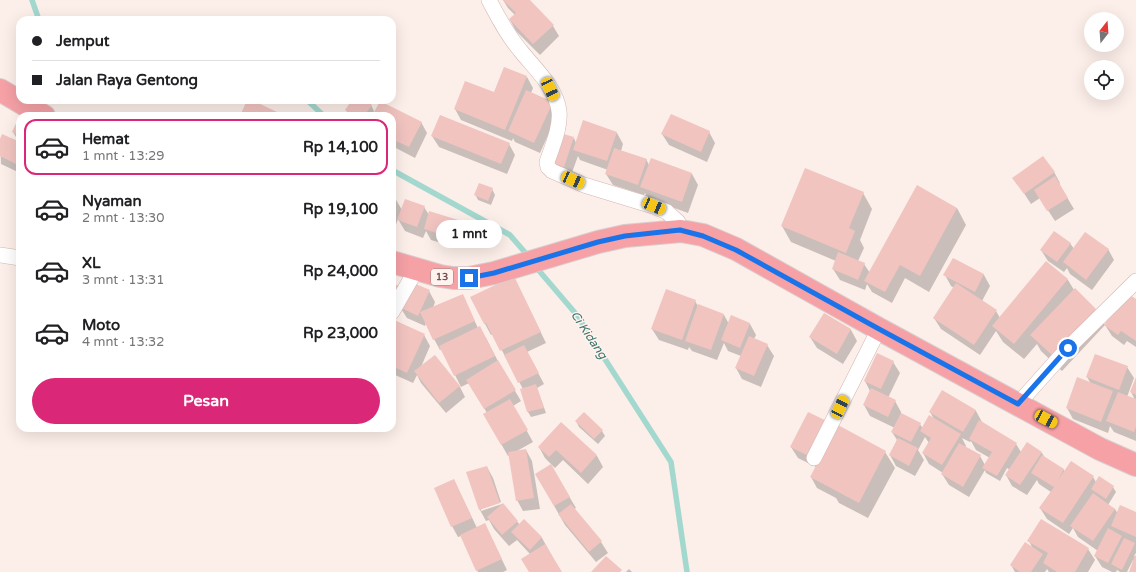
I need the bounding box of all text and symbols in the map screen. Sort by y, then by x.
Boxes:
north arrow [1084,12,1124,52]
map controls [1084,12,1124,100]
text: Jemput [56,32,110,50]
button: locate [1084,60,1124,100]
text: Jalan Raya Gentong [56,71,198,89]
car [539,76,561,102]
icon: car [34,129,70,165]
text: Hemat [82,130,129,148]
text: Rp 14,100 [303,138,378,156]
text: 1 mnt · 13:29 [82,148,164,164]
car [560,170,586,190]
icon: car [34,191,70,227]
text: Nyaman [82,192,142,210]
car [641,196,667,216]
text: Rp 19,100 [303,200,378,218]
text: 2 mnt · 13:30 [82,210,164,226]
callout: 1 mnt [436,220,502,248]
text: 1 mnt [451,226,487,242]
icon: car [34,253,70,289]
text: XL [82,254,101,272]
text: Rp 24,000 [303,262,378,280]
road number: 13 [431,269,453,285]
route end [460,269,478,287]
text: 3 mnt · 13:31 [82,272,164,288]
water label: Ci Kidang [568,308,611,363]
icon: car [34,315,70,351]
text: Moto [82,316,120,334]
text: Rp 23,000 [303,324,378,342]
text: 4 mnt · 13:32 [82,334,164,350]
route start [1059,339,1077,357]
button: Pesan [32,378,380,424]
car [829,394,851,420]
car [1033,408,1059,430]

